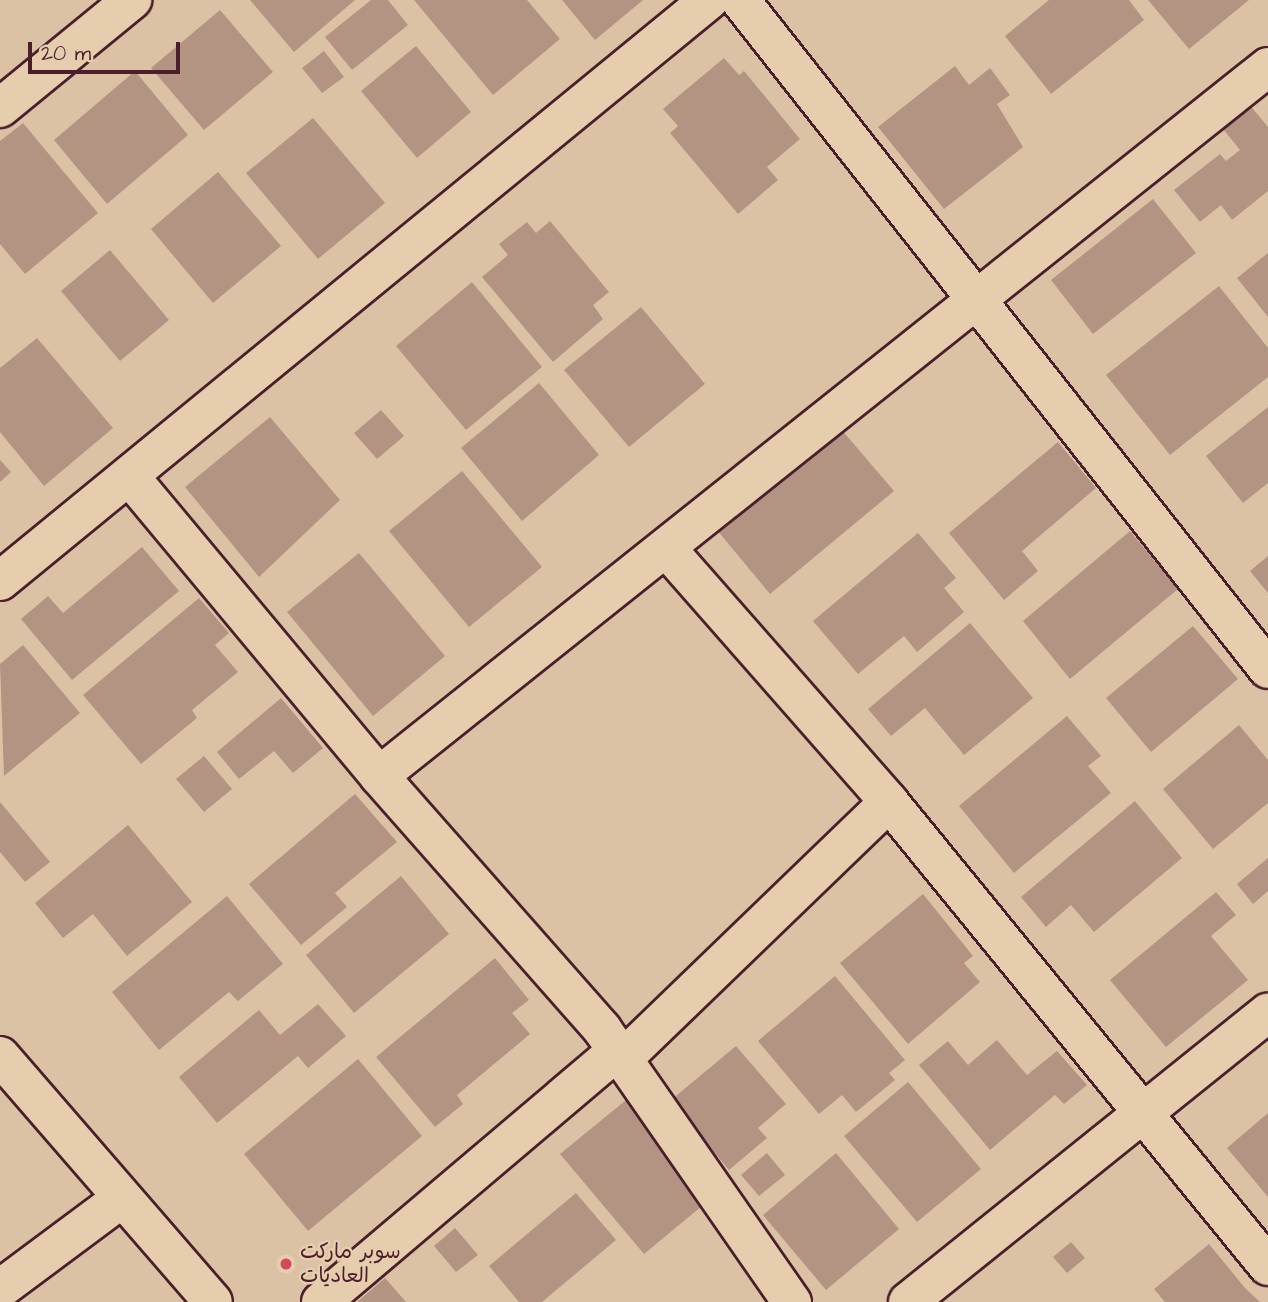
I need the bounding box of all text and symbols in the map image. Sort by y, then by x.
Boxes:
scale bar [32,28,184,72]
text: 20 m [41,39,91,68]
place label: سوبر ماركت العاديات [300,1239,401,1289]
marker: سوبر ماركت العاديات [278,1256,294,1272]

